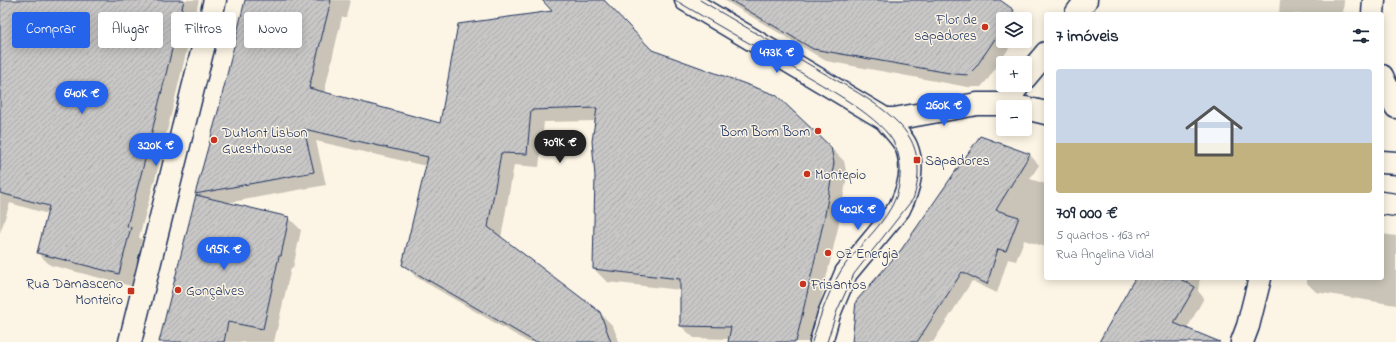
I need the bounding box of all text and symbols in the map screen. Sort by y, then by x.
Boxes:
place label: Flor de sapadores [914,10,978,47]
chip: Comprar [12,12,90,48]
chip: Alugar [98,12,163,48]
chip: Filtros [171,12,236,48]
chip: Novo [244,12,302,48]
map controls [996,12,1032,136]
button: layers [996,12,1032,48]
marker: Flor de sapadores [980,22,990,32]
text: 7 imóveis [1056,24,1119,49]
icon: filters [1350,25,1372,47]
pin: 473K € [744,40,810,74]
text: 473K € [760,43,794,62]
button: + [996,56,1032,92]
pin: 640K € [49,81,115,115]
text: 640K € [64,84,100,103]
pin: 260K € [911,93,977,127]
icon: home [1178,95,1250,167]
text: 260K € [926,96,962,115]
button: − [996,100,1032,136]
place label: Bom Bom Bom [719,122,810,143]
place label: DuMont Lisbon Guesthouse [221,123,308,160]
marker: Bom Bom Bom [813,126,823,136]
pin: 709K € [527,130,593,164]
pin: 320K € [123,133,189,167]
text: 709K € [543,133,577,152]
marker: DuMont Lisbon Guesthouse [209,135,219,145]
text: 320K € [138,136,174,155]
place label: Sapadores [925,151,990,172]
marker: Sapadores [912,155,922,165]
place label: Montepio [815,165,866,186]
marker: Montepio [802,169,812,179]
pin: 402K € [825,197,891,231]
text: 402K € [840,200,876,219]
text: 709 000 € [1056,201,1118,226]
text: 5 quartos · 163 m² [1056,226,1150,245]
pin: 495K € [191,237,257,271]
text: 495K € [206,240,242,259]
place label: OZ Energia [836,244,898,266]
text: Rua Angelina Vidal [1056,245,1154,264]
marker: OZ Energia [823,248,833,258]
place label: Rua Damasceno Monteiro [26,274,123,311]
place label: Frisantos [810,275,867,296]
marker: Frisantos [798,279,808,289]
place label: Gonçalves [186,281,244,302]
marker: Gonçalves [173,285,183,295]
marker: Rua Damasceno Monteiro [126,286,136,296]

